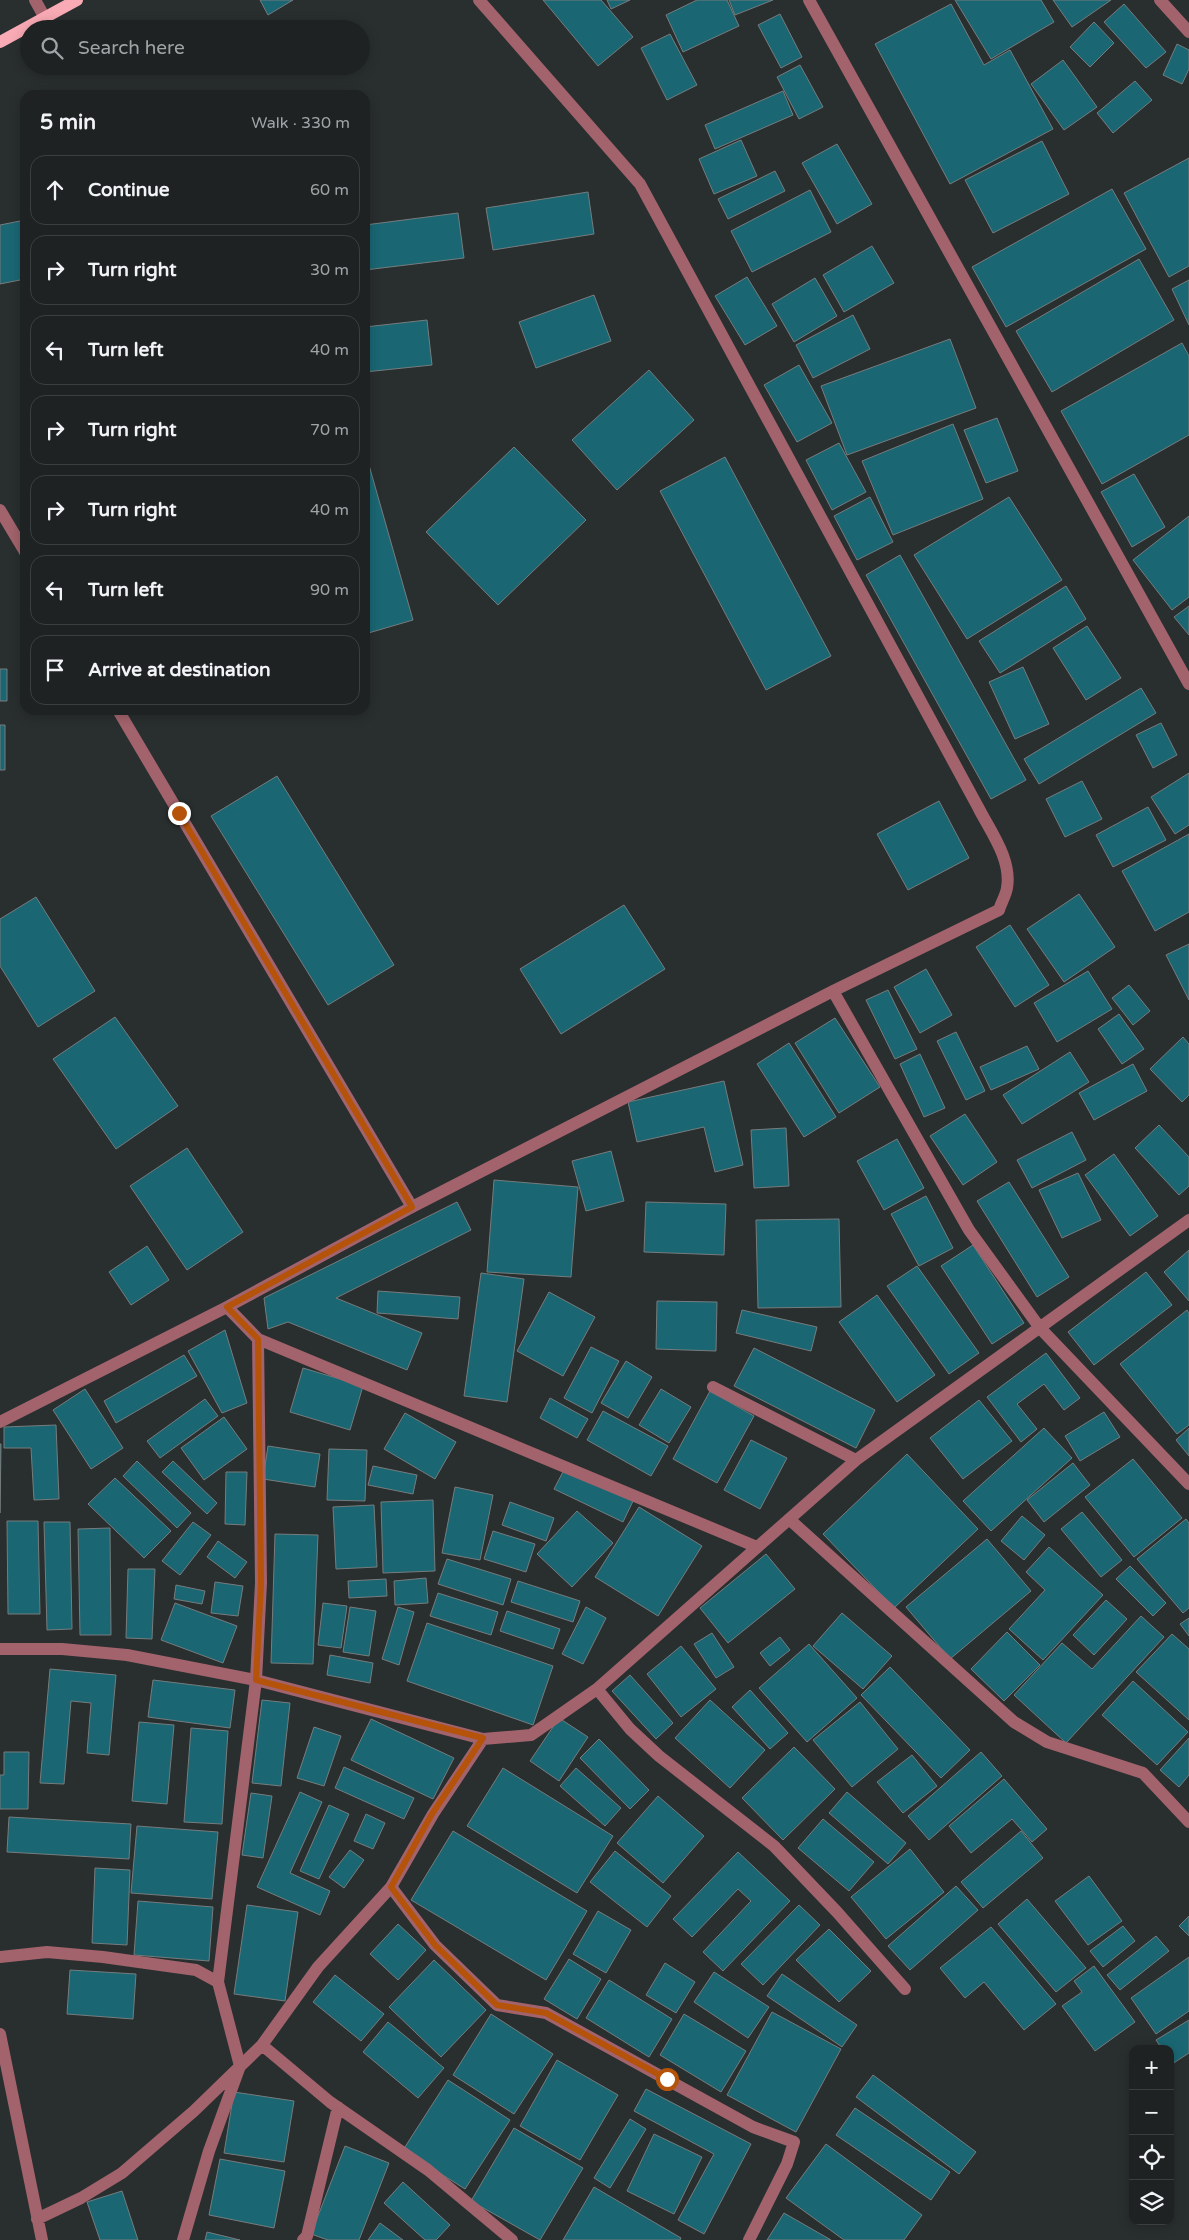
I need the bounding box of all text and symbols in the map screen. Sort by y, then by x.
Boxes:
search box [20,20,370,75]
icon: search [38,34,66,62]
text: Search here [78,37,185,59]
text: 5 min [40,110,96,135]
text: Walk · 330 m [251,113,350,133]
icon: ahead [41,176,69,204]
text: Continue [88,179,170,201]
text: 60 m [310,180,349,200]
icon: right [41,256,69,284]
text: Turn right [88,259,176,281]
text: 30 m [310,260,349,280]
icon: left [41,336,69,364]
text: Turn left [88,339,164,361]
text: 40 m [310,340,349,360]
icon: right [41,416,69,444]
text: Turn right [88,419,176,441]
text: 70 m [310,420,349,440]
icon: right [41,496,69,524]
text: Turn right [88,499,176,521]
text: 40 m [310,500,349,520]
icon: left [41,576,69,604]
text: Turn left [88,579,164,601]
text: 90 m [310,580,349,600]
icon: arrive [41,656,69,684]
text: Arrive at destination [88,659,271,681]
route end [168,802,191,825]
map controls [1129,2045,1174,2225]
button: + [1129,2045,1174,2090]
route start [656,2068,679,2091]
button: − [1129,2090,1174,2135]
button: locate [1129,2135,1174,2180]
button: layers [1129,2180,1174,2225]

